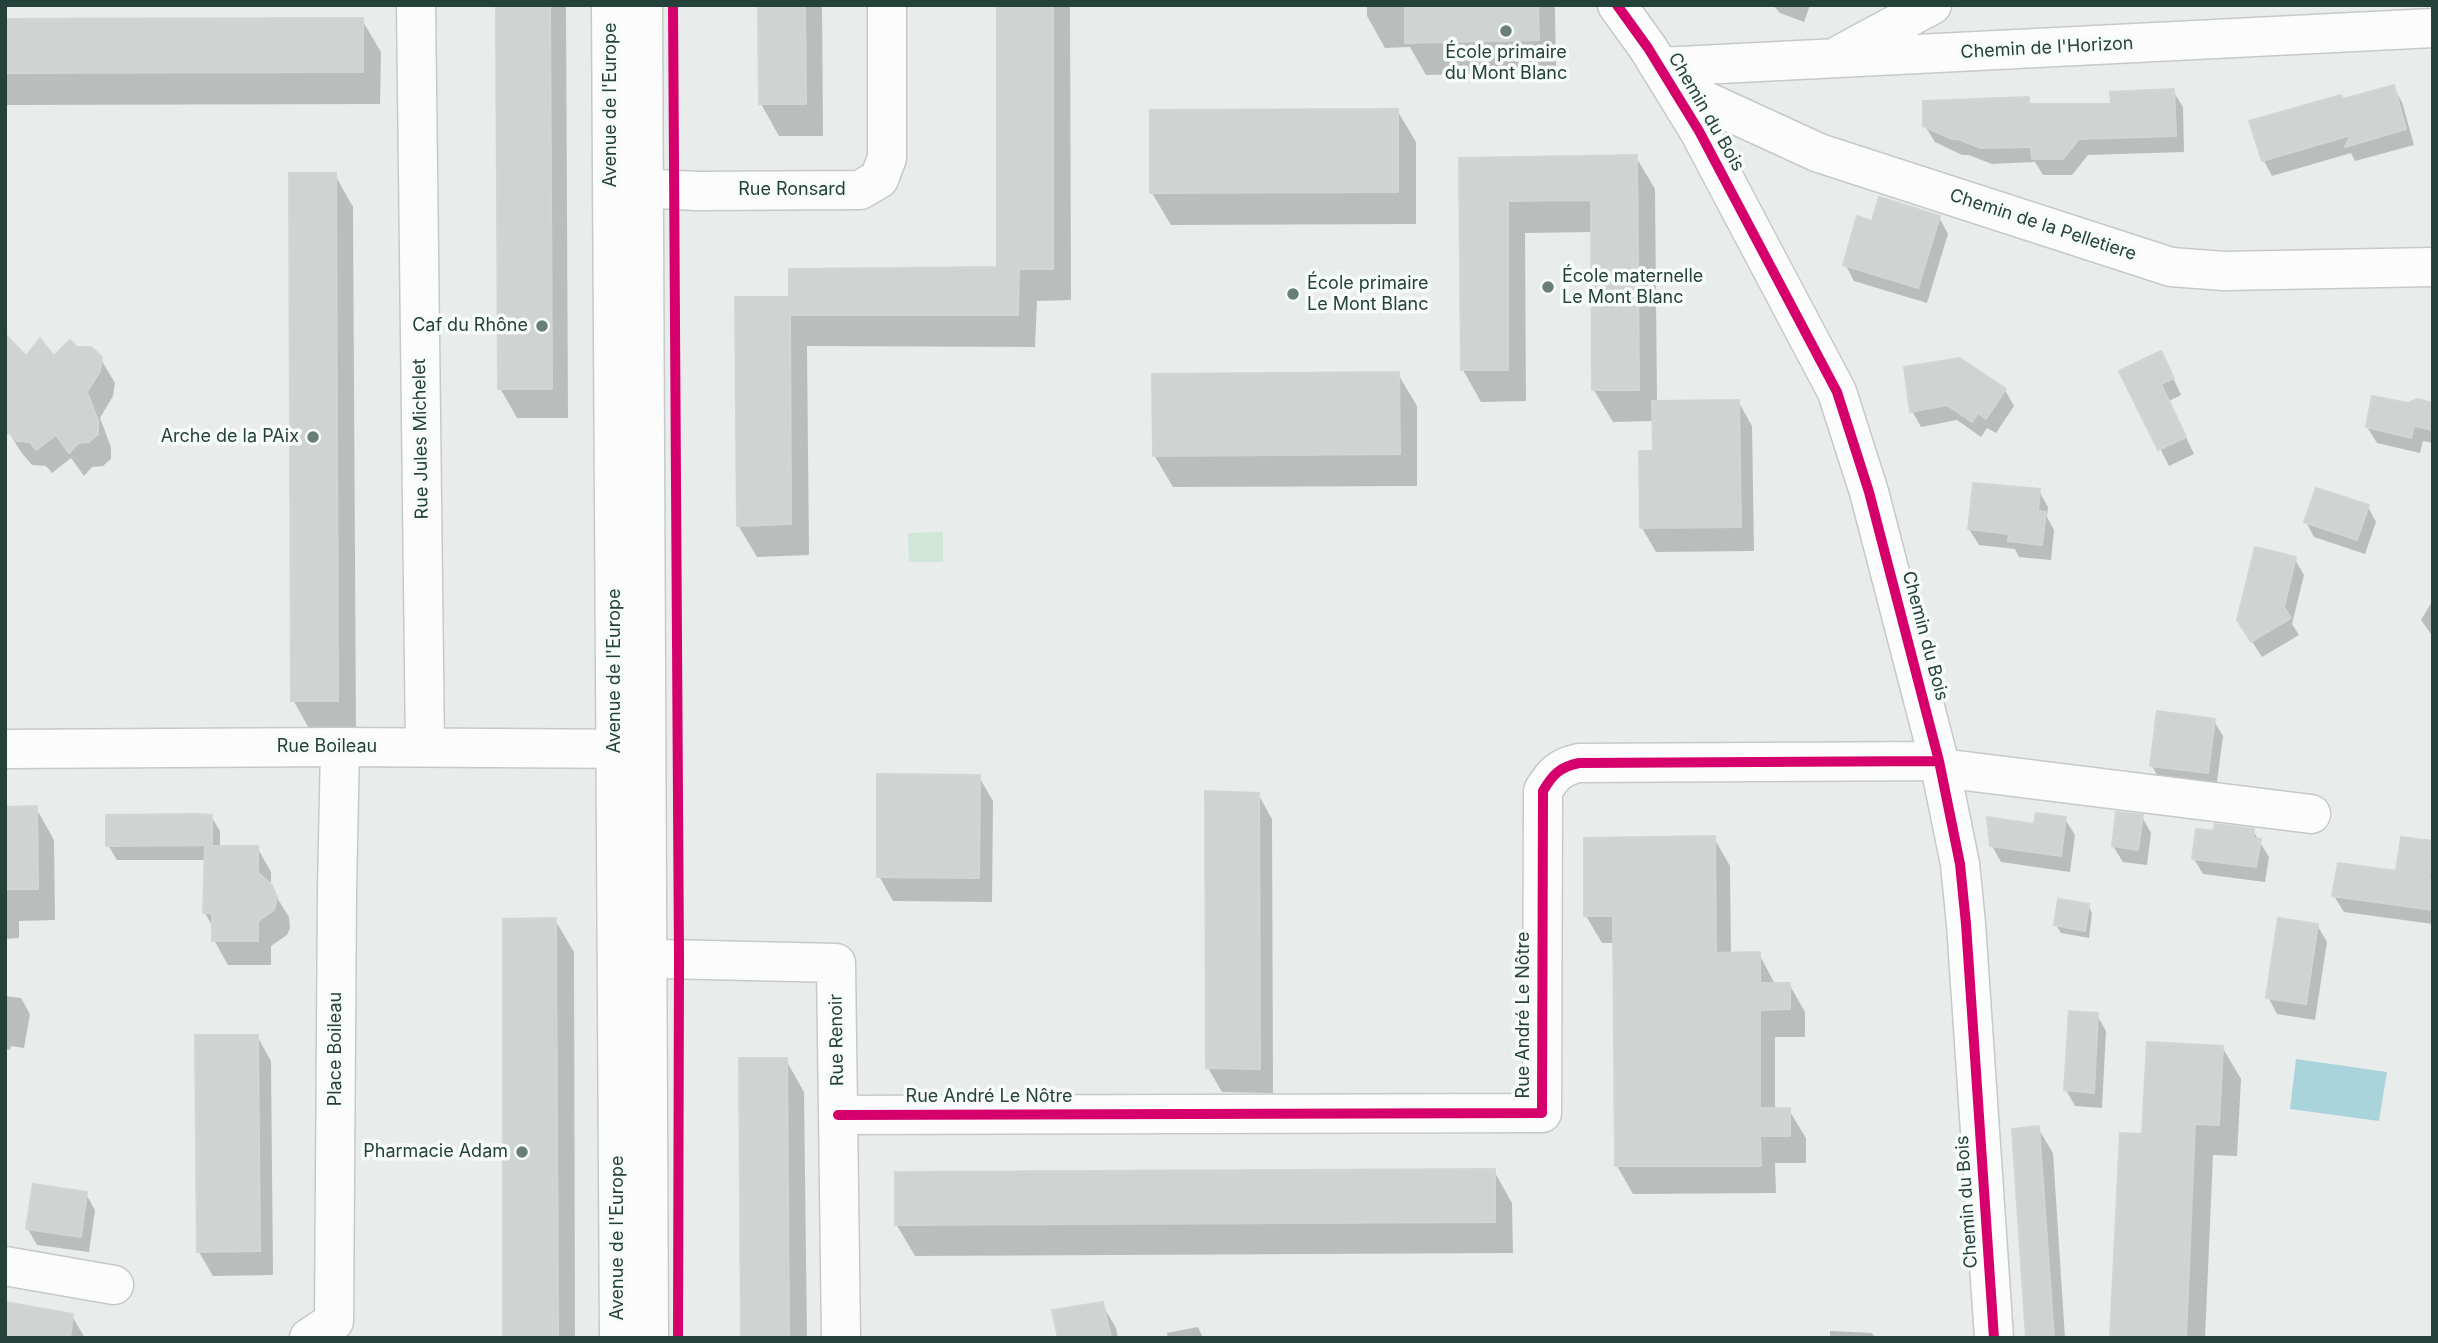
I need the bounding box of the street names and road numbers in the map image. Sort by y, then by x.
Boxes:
street label: Avenue de l'Europe [600,23,622,187]
street label: Chemin de l'Horizon [1960,33,2134,63]
street label: Chemin du Bois [1663,49,1749,175]
street label: Rue Ronsard [738,179,846,201]
street label: Chemin de la Pelletiere [1947,185,2139,265]
street label: Rue Jules Michelet [409,358,433,520]
street label: Chemin du Bois [1897,569,1953,703]
street label: Avenue de l'Europe [604,589,626,753]
street label: Rue Boileau [277,736,377,758]
street label: Rue André Le Nôtre [1513,932,1535,1098]
street label: Place Boileau [325,992,347,1106]
street label: Rue Renoir [825,994,849,1086]
street label: Rue André Le Nôtre [906,1086,1072,1108]
street label: Chemin du Bois [1952,1135,1982,1269]
street label: Avenue de l'Europe [607,1156,629,1320]

